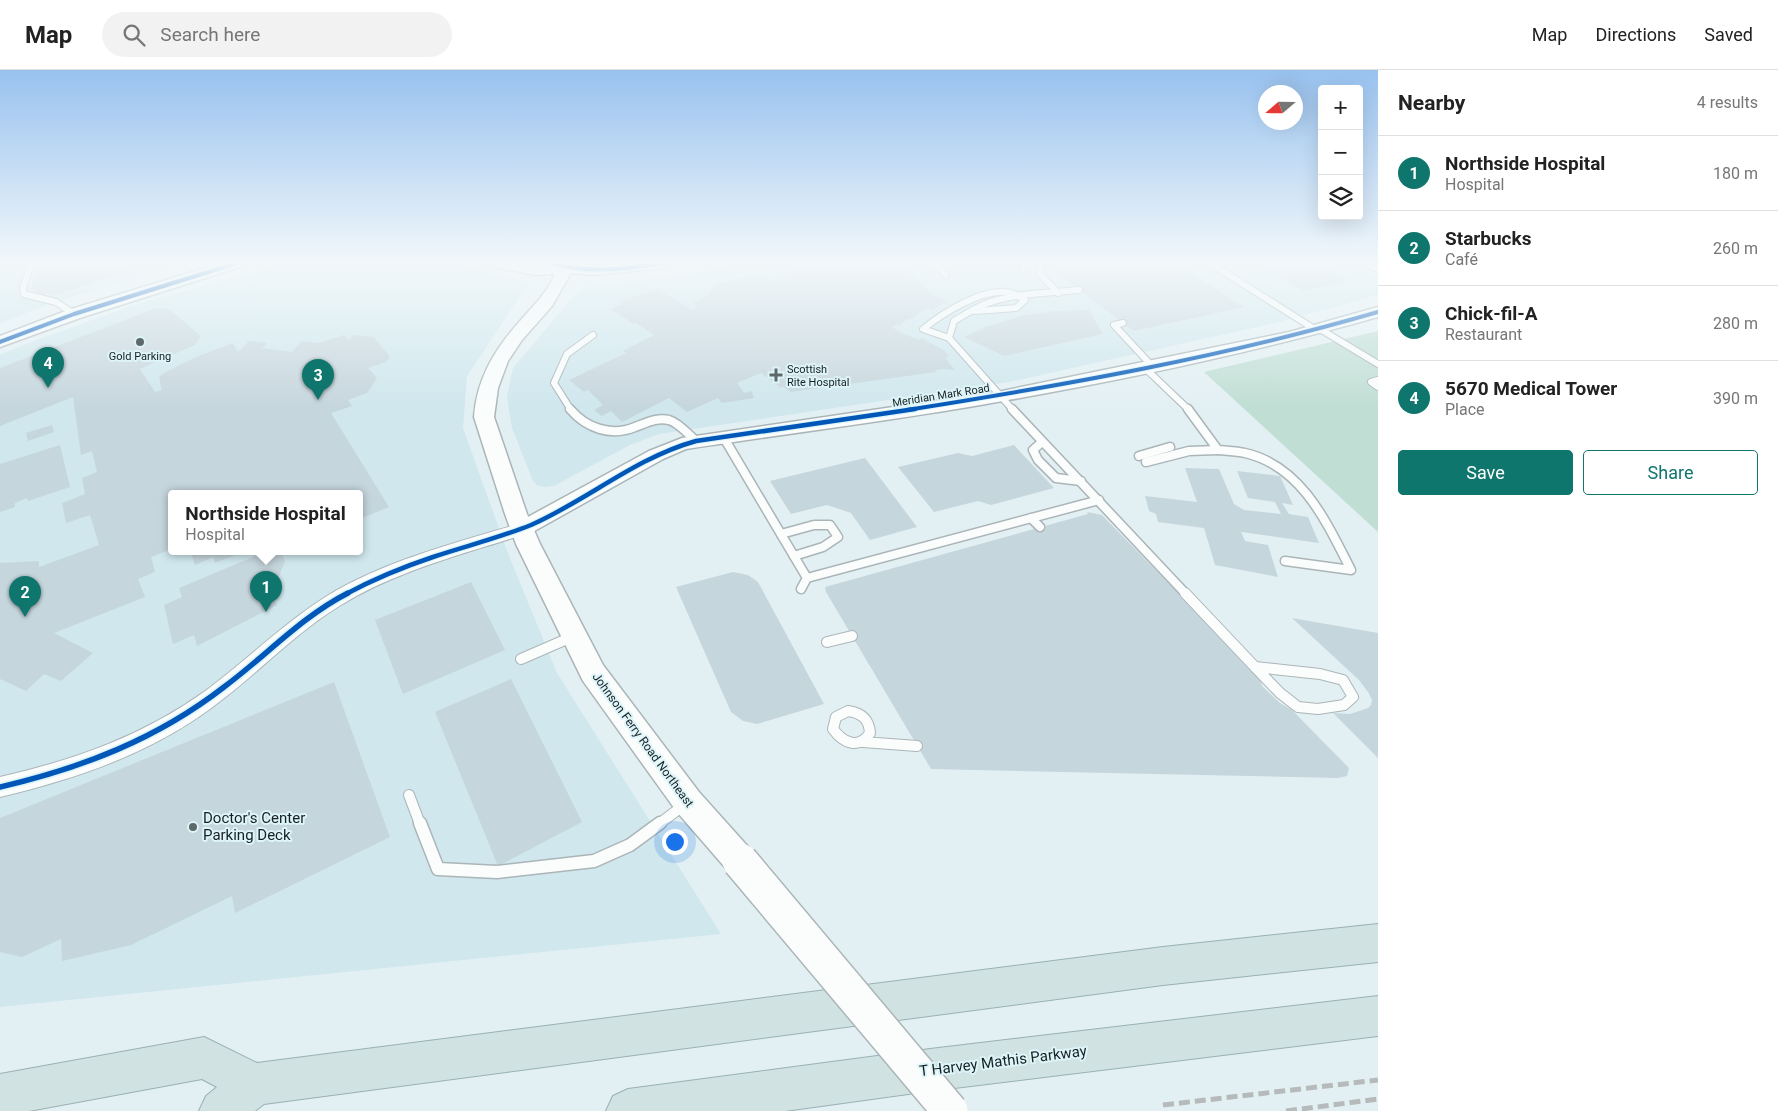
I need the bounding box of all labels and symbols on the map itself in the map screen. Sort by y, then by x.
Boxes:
north arrow [1258,85,1303,130]
marker: Gold Parking [134,336,146,348]
pin: 4 [32,347,64,388]
place label: Gold Parking [109,350,171,363]
pin: 3 [302,359,334,400]
place label: Scottish Rite Hospital [787,363,850,389]
marker: Scottish Rite Hospital [769,368,783,382]
street label: Meridian Mark Road [891,381,991,410]
pin: 1 [250,571,282,612]
pin: 2 [9,576,41,617]
street label: Johnson Ferry Road Northeast [589,670,697,810]
place label: Doctor's Center Parking Deck [203,809,305,844]
marker: Doctor's Center Parking Deck [187,821,199,833]
your location [662,829,688,855]
street label: T Harvey Mathis Parkway [918,1042,1088,1080]

